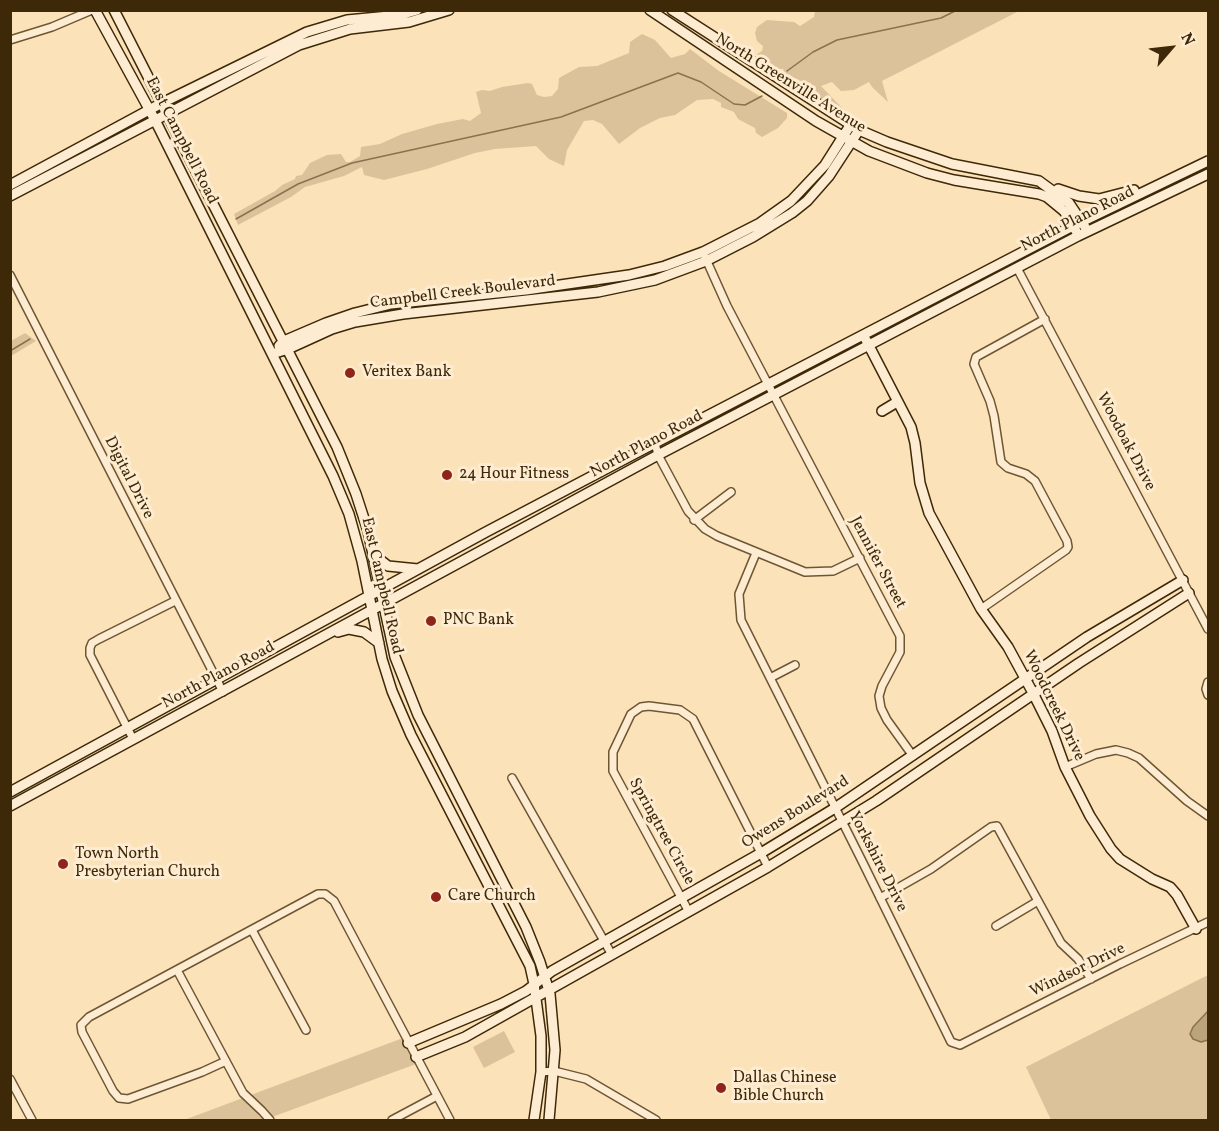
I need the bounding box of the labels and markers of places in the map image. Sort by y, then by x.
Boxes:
place label: Veritex Bank [362,363,451,383]
marker: Veritex Bank [343,366,357,380]
place label: 24 Hour Fitness [459,465,569,485]
marker: 24 Hour Fitness [440,468,454,482]
place label: PNC Bank [443,611,514,631]
marker: PNC Bank [424,614,438,628]
place label: Town North Presbyterian Church [75,845,220,883]
marker: Town North Presbyterian Church [56,857,70,871]
place label: Care Church [448,887,536,907]
marker: Care Church [429,890,443,904]
place label: Dallas Chinese Bible Church [733,1069,837,1107]
marker: Dallas Chinese Bible Church [714,1081,728,1095]

